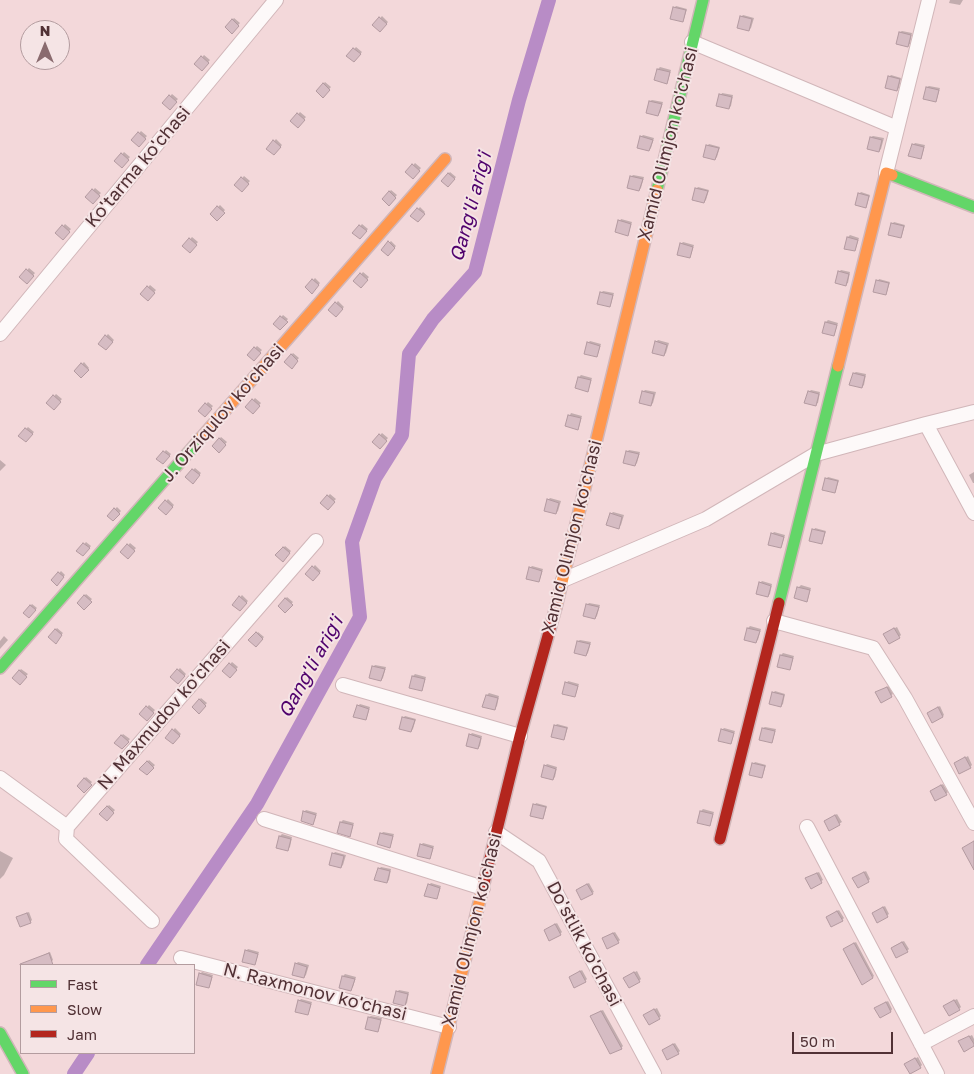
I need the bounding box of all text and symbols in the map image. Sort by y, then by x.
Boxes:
north arrow [20,20,70,70]
text: N [40,22,50,39]
street label: Xamid Olimjon ko'chasi [633,45,703,243]
street label: Ko'tarma ko'chasi [81,102,195,232]
water label: Qang'li arig'i [445,150,497,264]
street label: J. Orziqulov ko'chasi [157,339,289,487]
street label: Xamid Olimjon ko'chasi [537,438,607,636]
water label: Qang'li arig'i [274,612,348,722]
street label: N. Maxmudov ko'chasi [93,636,235,794]
street label: Xamid Olimjon ko'chasi [437,831,507,1029]
street label: Do'stlik ko'chasi [542,878,626,1010]
street label: N. Raxmonov ko'chasi [221,959,409,1025]
legend [20,964,195,1054]
text: Fast [67,975,98,993]
text: Slow [67,1000,102,1018]
scale bar [794,1022,895,1054]
text: Jam [67,1025,97,1043]
text: 50 m [800,1032,835,1050]

